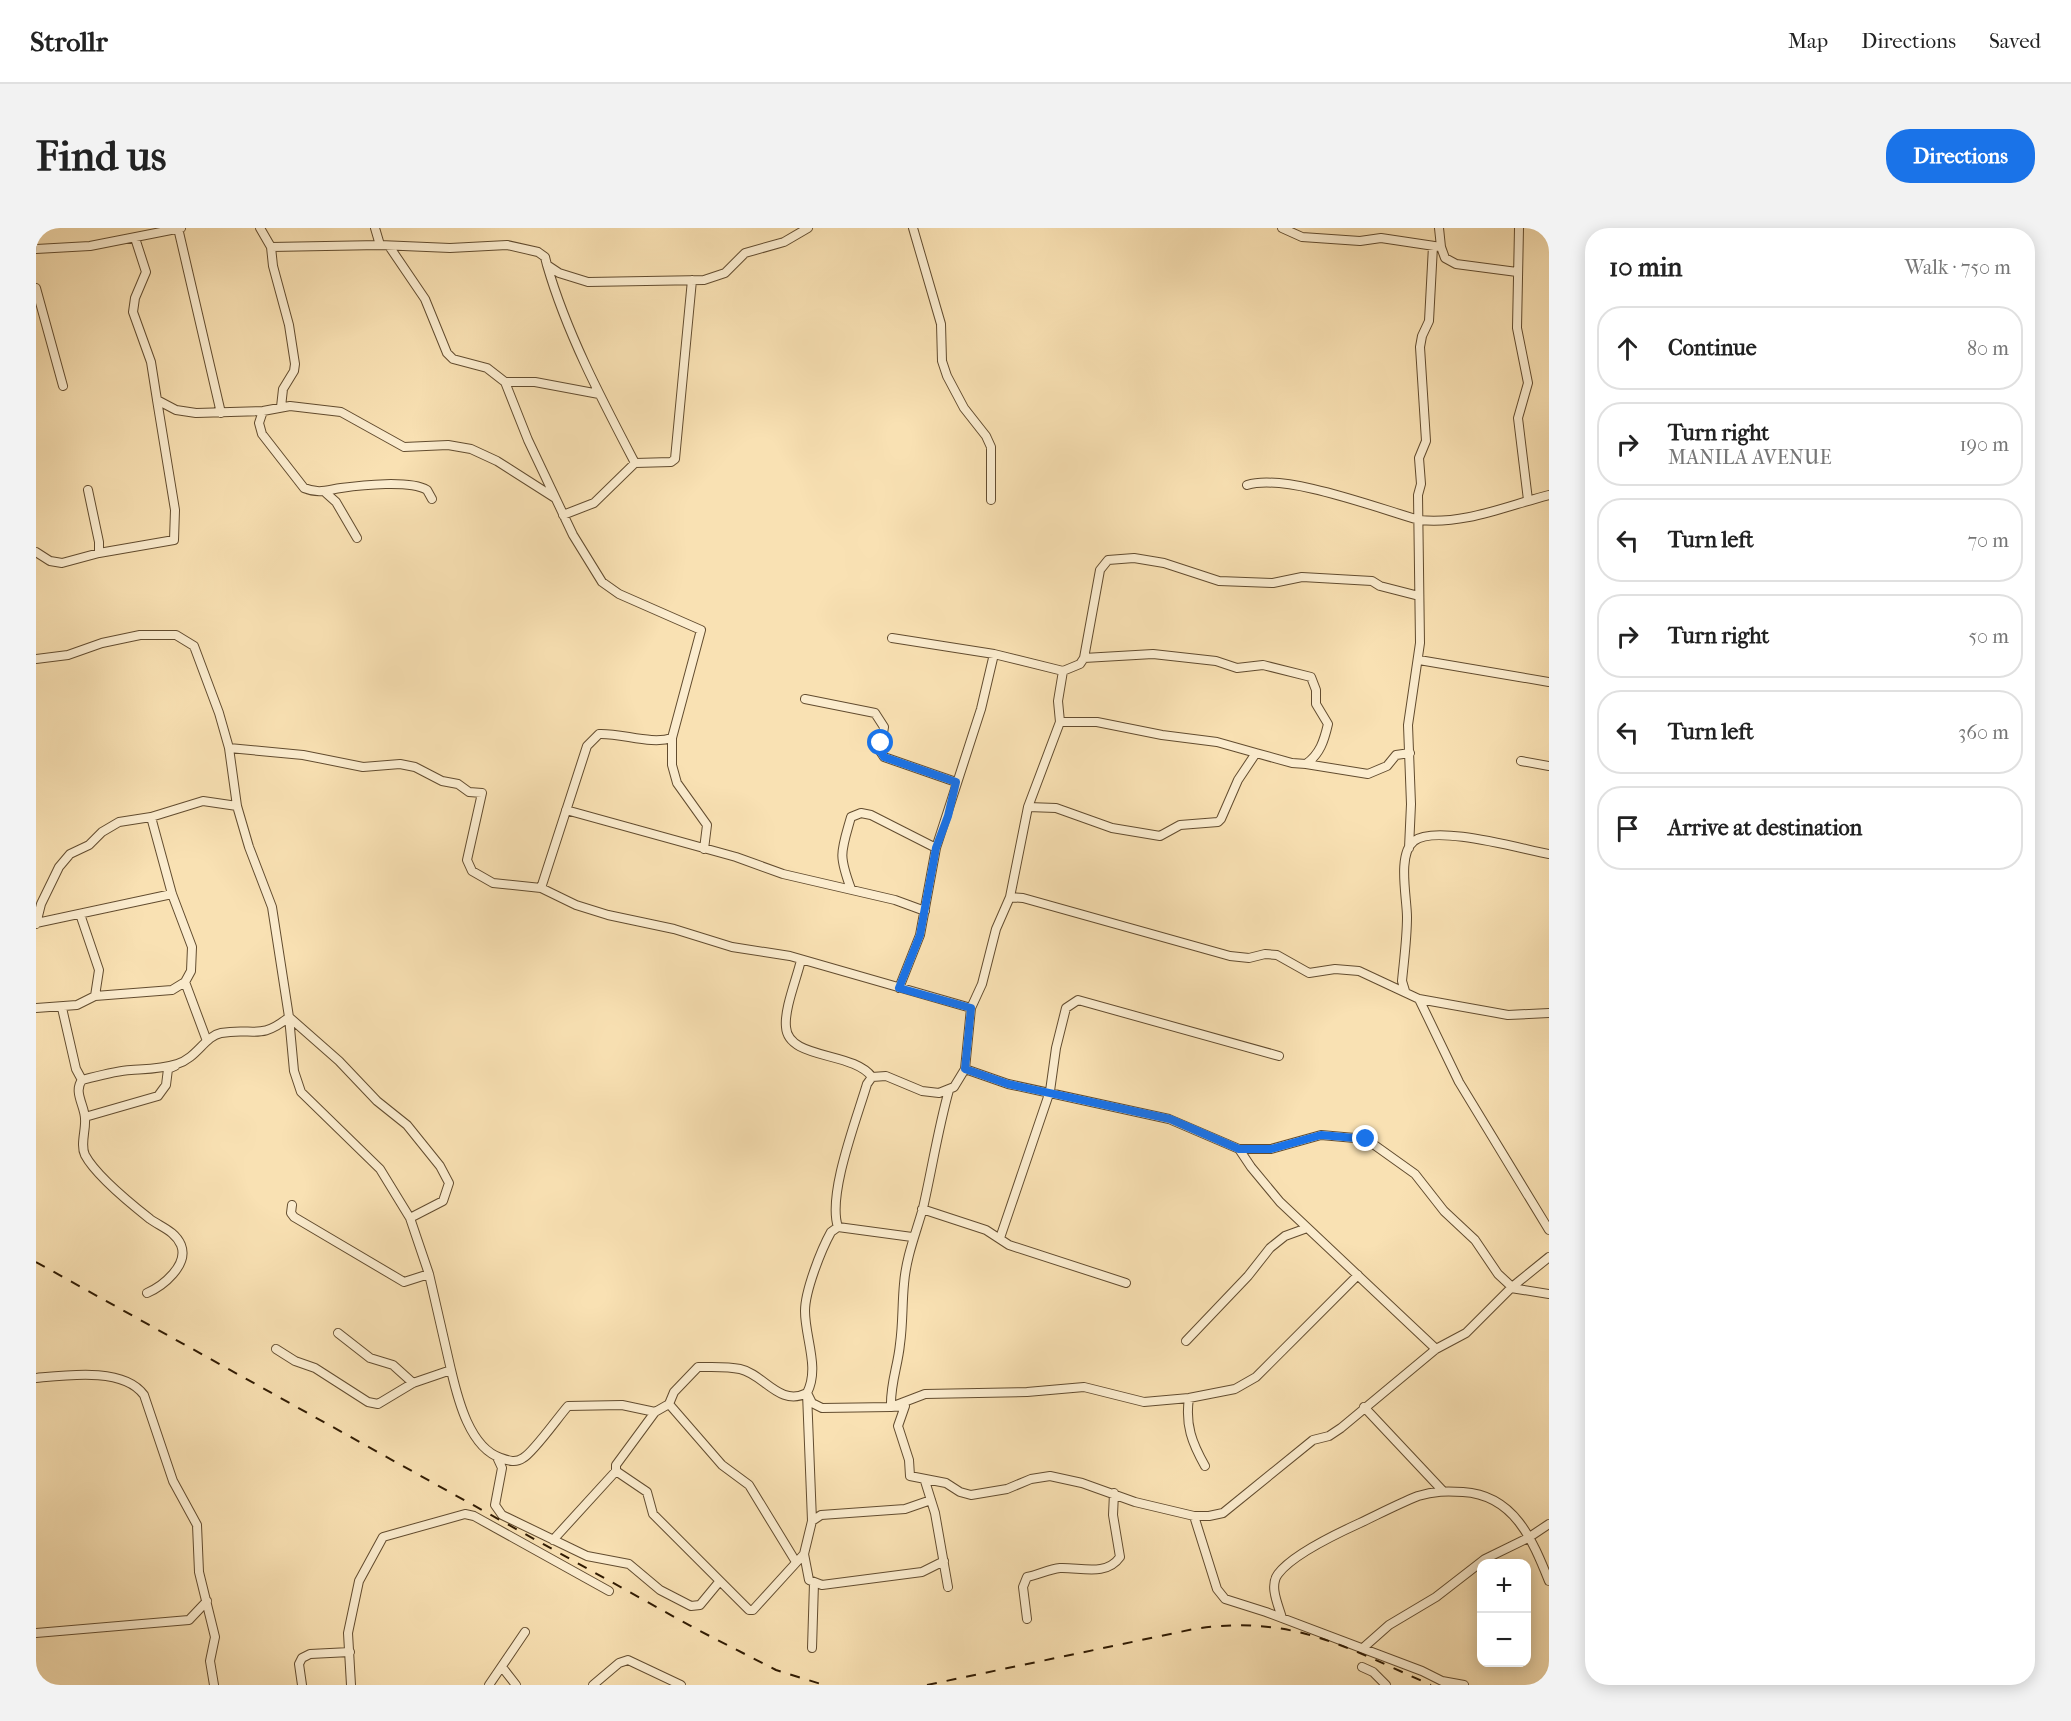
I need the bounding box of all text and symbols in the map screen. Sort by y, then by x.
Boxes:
text: Strollr [30,25,108,58]
text: Map [1788,29,1828,53]
text: Directions [1861,29,1956,53]
text: Saved [1989,29,2041,53]
button: Directions [1886,129,2035,183]
text: Find us [36,132,166,181]
text: 10 min [1609,252,1682,283]
text: Walk · 750 m [1905,256,2011,279]
icon: ahead [1611,332,1644,365]
text: Continue [1668,335,1757,361]
text: 80 m [1967,337,2009,360]
text: Turn right [1668,420,1769,446]
icon: right [1611,428,1644,461]
text: 190 m [1959,433,2009,456]
text: MANILA AVENUE [1668,446,1832,469]
icon: left [1611,524,1644,557]
text: Turn left [1668,527,1754,553]
text: 70 m [1967,529,2009,552]
icon: right [1611,620,1644,653]
text: Turn right [1668,623,1769,649]
text: 50 m [1968,625,2009,648]
icon: left [1611,716,1644,749]
text: Turn left [1668,719,1754,745]
text: 360 m [1958,721,2009,744]
route start [867,729,893,755]
icon: arrive [1611,812,1644,845]
text: Arrive at destination [1668,815,1862,841]
route end [1352,1125,1378,1151]
map controls [1477,1559,1531,1667]
button: + [1477,1559,1531,1613]
button: − [1477,1613,1531,1667]

